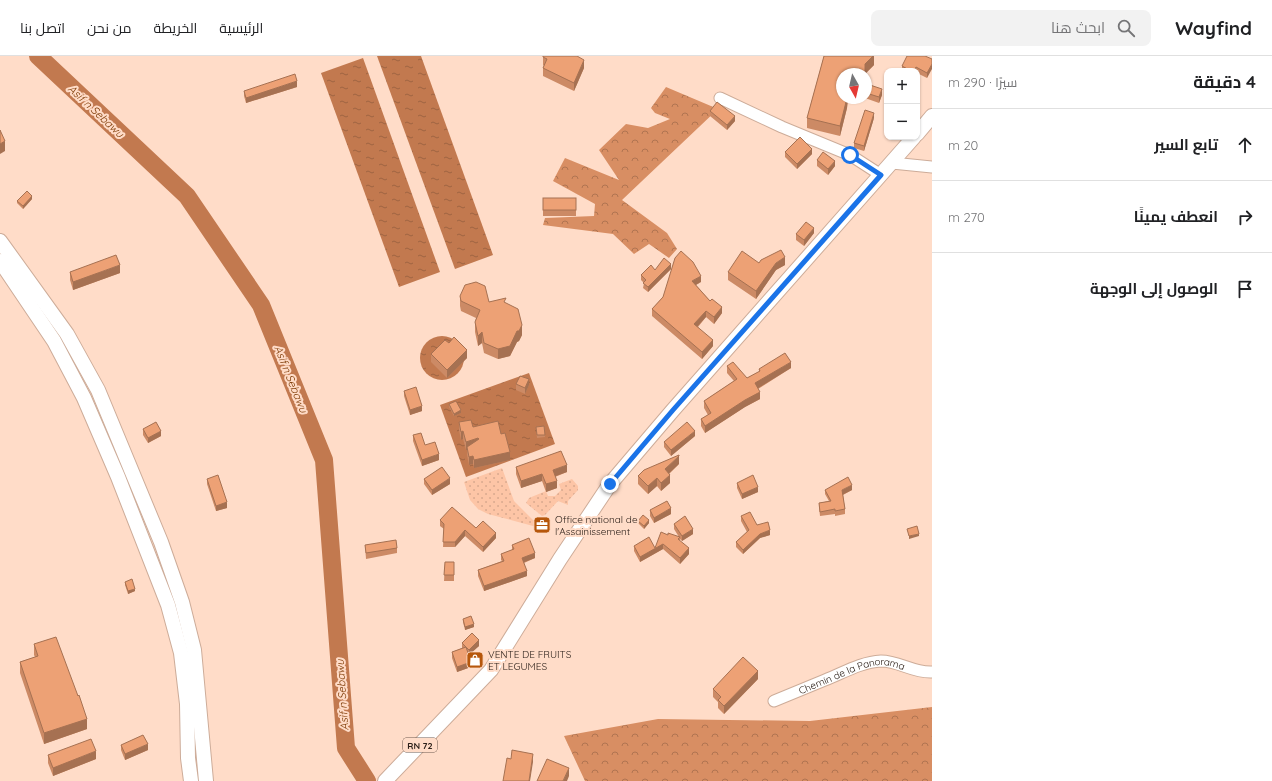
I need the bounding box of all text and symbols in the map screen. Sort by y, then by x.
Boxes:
search box [871,10,1151,46]
text: Wayfind [1175,16,1252,40]
icon: search [1115,17,1137,39]
text: ابحث هنا [1051,18,1105,37]
text: اتصل بنا [20,19,65,37]
text: من نحن [87,19,132,37]
text: الخريطة [154,19,197,37]
text: الرئيسية [219,19,263,37]
north arrow [836,68,872,104]
map controls [884,68,920,140]
button: + [884,68,920,104]
text: 4 دقيقة [1193,71,1256,92]
text: سيرًا · 290 m [948,74,1017,90]
water label: Asif n Sebawu [65,82,127,141]
button: − [884,104,920,140]
icon: ahead [1234,134,1256,156]
text: تابع السير [1154,135,1218,154]
text: 20 m [948,137,978,153]
route start [841,146,859,164]
icon: right [1234,206,1256,228]
text: انعطف يمينًا [1134,207,1218,226]
text: 270 m [948,209,985,225]
icon: arrive [1234,278,1256,300]
text: الوصول إلى الوجهة [1090,279,1218,298]
water label: Asif n Sebawu [271,343,311,415]
route end [601,475,619,493]
place label: Office national de l'Assainissement [555,513,638,538]
office icon: Office national de l'Assainissement [532,515,552,535]
place label: VENTE DE FRUITS ET LEGUMES [488,648,572,673]
shop icon: VENTE DE FRUITS ET LEGUMES [465,650,485,670]
street label: Chemin de la Panorama [796,654,907,697]
water label: Asif n Sebawu [332,658,351,731]
road number: RN 72 [403,738,437,752]

